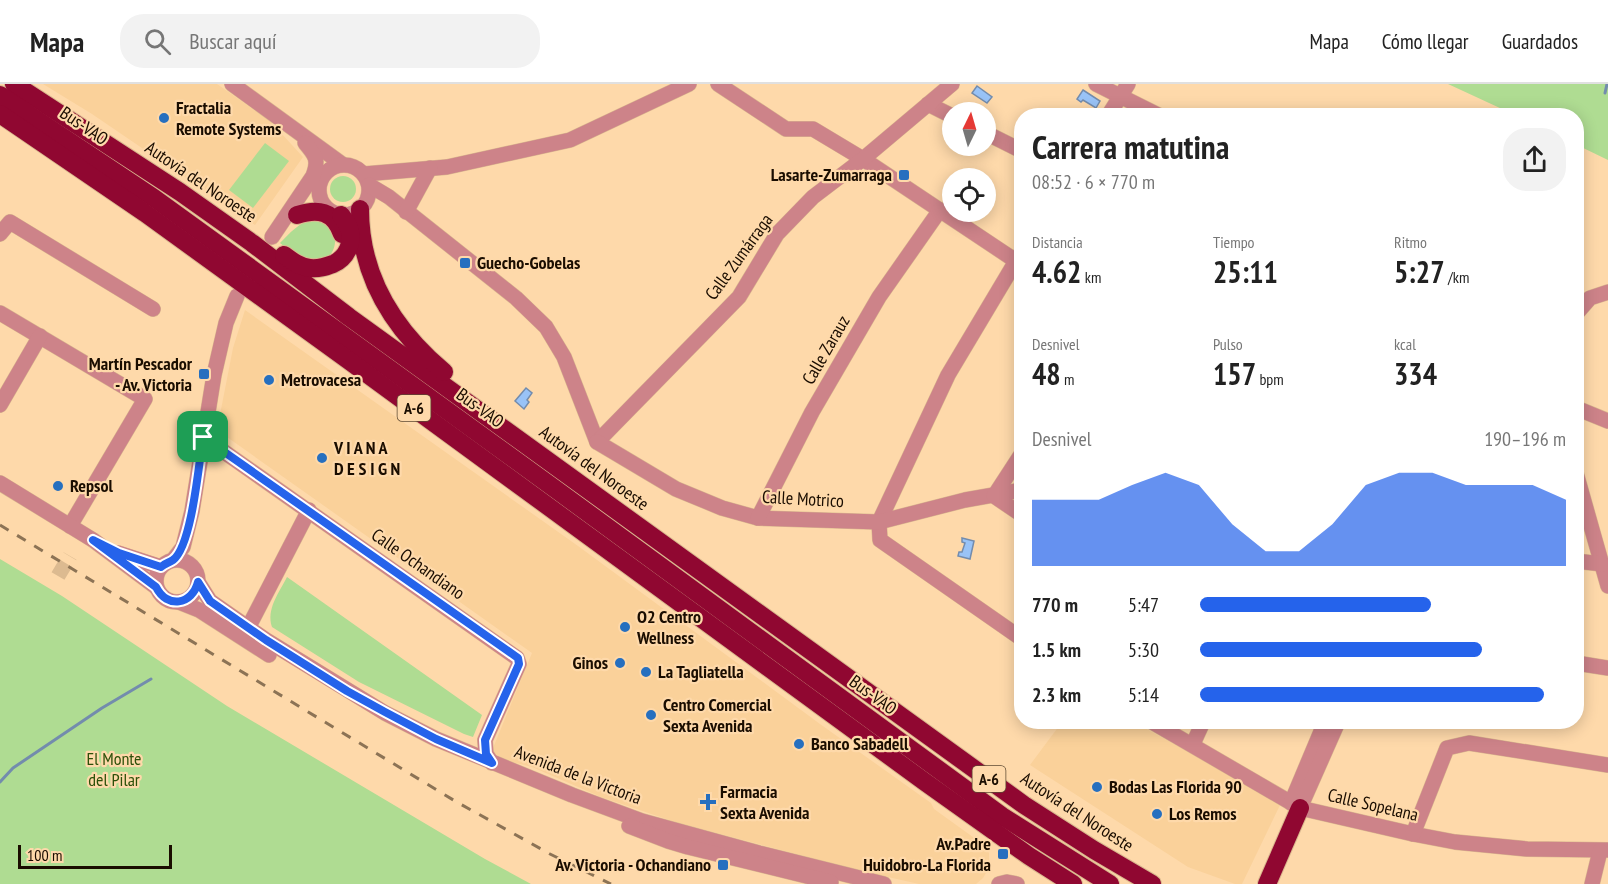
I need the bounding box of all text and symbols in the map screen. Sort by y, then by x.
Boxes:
search box [120,14,540,68]
text: Mapa [30,23,84,60]
icon: search [141,25,174,58]
text: Buscar aquí [189,27,277,55]
text: Mapa [1310,28,1349,55]
text: Cómo llegar [1382,28,1469,55]
text: Guardados [1502,28,1578,55]
place label: Fractalia Remote Systems [176,96,281,140]
street label: Bus-VAO [56,101,113,150]
north arrow [942,102,996,156]
map controls [942,102,996,222]
marker: Fractalia Remote Systems [157,111,171,125]
text: Carrera matutina [1032,125,1229,168]
button: share [1503,128,1566,191]
street label: Autovía del Noroeste [141,136,262,227]
place label: Lasarte-Zumarraga [771,163,892,186]
marker: Lasarte-Zumarraga [897,168,911,182]
button: locate [942,168,996,222]
text: 08:52 · 6 × 770 m [1032,169,1155,195]
street label: Calle Zumárraga [700,209,778,304]
text: Distancia [1032,232,1083,252]
text: Tiempo [1213,232,1255,252]
text: Ritmo [1394,232,1427,252]
place label: Guecho-Gobelas [477,251,580,274]
text: 4.62 [1032,252,1081,291]
text: 25:11 [1213,252,1278,291]
text: 5:27 [1394,252,1445,291]
marker: Guecho-Gobelas [458,256,472,270]
text: km [1081,267,1101,287]
text: /km [1445,267,1469,287]
street label: Calle Zarauz [797,311,854,388]
text: Desnivel [1032,334,1079,354]
text: Pulso [1213,334,1243,354]
text: kcal [1394,334,1416,354]
place label: Martín Pescador - Av. Victoria [89,352,193,396]
text: 48 [1032,354,1061,393]
text: 157 [1213,354,1256,393]
text: 334 [1394,354,1437,393]
marker: Martín Pescador - Av. Victoria [197,367,211,381]
place label: Metrovacesa [281,368,361,391]
text: m [1061,369,1075,389]
text: bpm [1256,369,1284,389]
marker: Metrovacesa [262,373,276,387]
street label: Bus-VAO [452,383,509,433]
road number: A-6 [398,395,430,421]
pin [177,411,228,462]
icon: arrive [186,420,219,453]
street label: Autovía del Noroeste [535,420,654,515]
text: Desnivel [1032,426,1091,452]
text: 190–196 m [1484,426,1566,452]
place label: V I A N A D E S I G N [333,436,400,480]
marker: V I A N A D E S I G N [315,451,329,465]
place label: Repsol [70,474,113,497]
marker: Repsol [51,479,65,493]
street label: Calle Motrico [762,485,845,512]
street label: Calle Ochandiano [367,523,470,604]
text: 770 m [1032,592,1078,618]
text: 5:47 [1128,592,1159,618]
place label: O2 Centro Wellness [636,605,701,649]
marker: O2 Centro Wellness [618,620,632,634]
text: 1.5 km [1032,637,1081,663]
text: 5:30 [1128,637,1159,663]
place label: Ginos [573,651,608,674]
marker: Ginos [613,656,627,670]
place label: La Tagliatella [658,660,744,683]
marker: La Tagliatella [639,665,653,679]
street label: Bus-VAO [845,670,902,720]
text: 2.3 km [1032,682,1081,708]
text: 5:14 [1128,682,1159,708]
place label: Centro Comercial Sexta Avenida [663,693,772,737]
marker: Centro Comercial Sexta Avenida [644,708,658,722]
place label: Banco Sabadell [811,732,909,755]
marker: Banco Sabadell [792,737,806,751]
street label: Avenida de la Victoria [511,740,645,809]
park label: El Monte del Pilar [86,747,142,791]
road number: A-6 [972,766,1006,792]
street label: Autovía del Noroeste [1017,767,1138,857]
place label: Bodas Las Florida 90 [1109,775,1242,798]
place label: Farmacia Sexta Avenida [720,780,809,824]
marker: Bodas Las Florida 90 [1090,780,1104,794]
street label: Calle Sopelana [1326,783,1421,826]
marker: Farmacia Sexta Avenida [701,795,715,809]
place label: Los Remos [1169,802,1236,825]
marker: Los Remos [1150,807,1164,821]
place label: Av.Padre Huidobro-La Florida [863,832,991,876]
scale bar [18,842,172,870]
text: 100 m [27,845,62,865]
marker: Av.Padre Huidobro-La Florida [996,847,1010,861]
place label: Av. Victoria - Ochandiano [554,853,711,876]
marker: Av. Victoria - Ochandiano [716,858,730,872]

